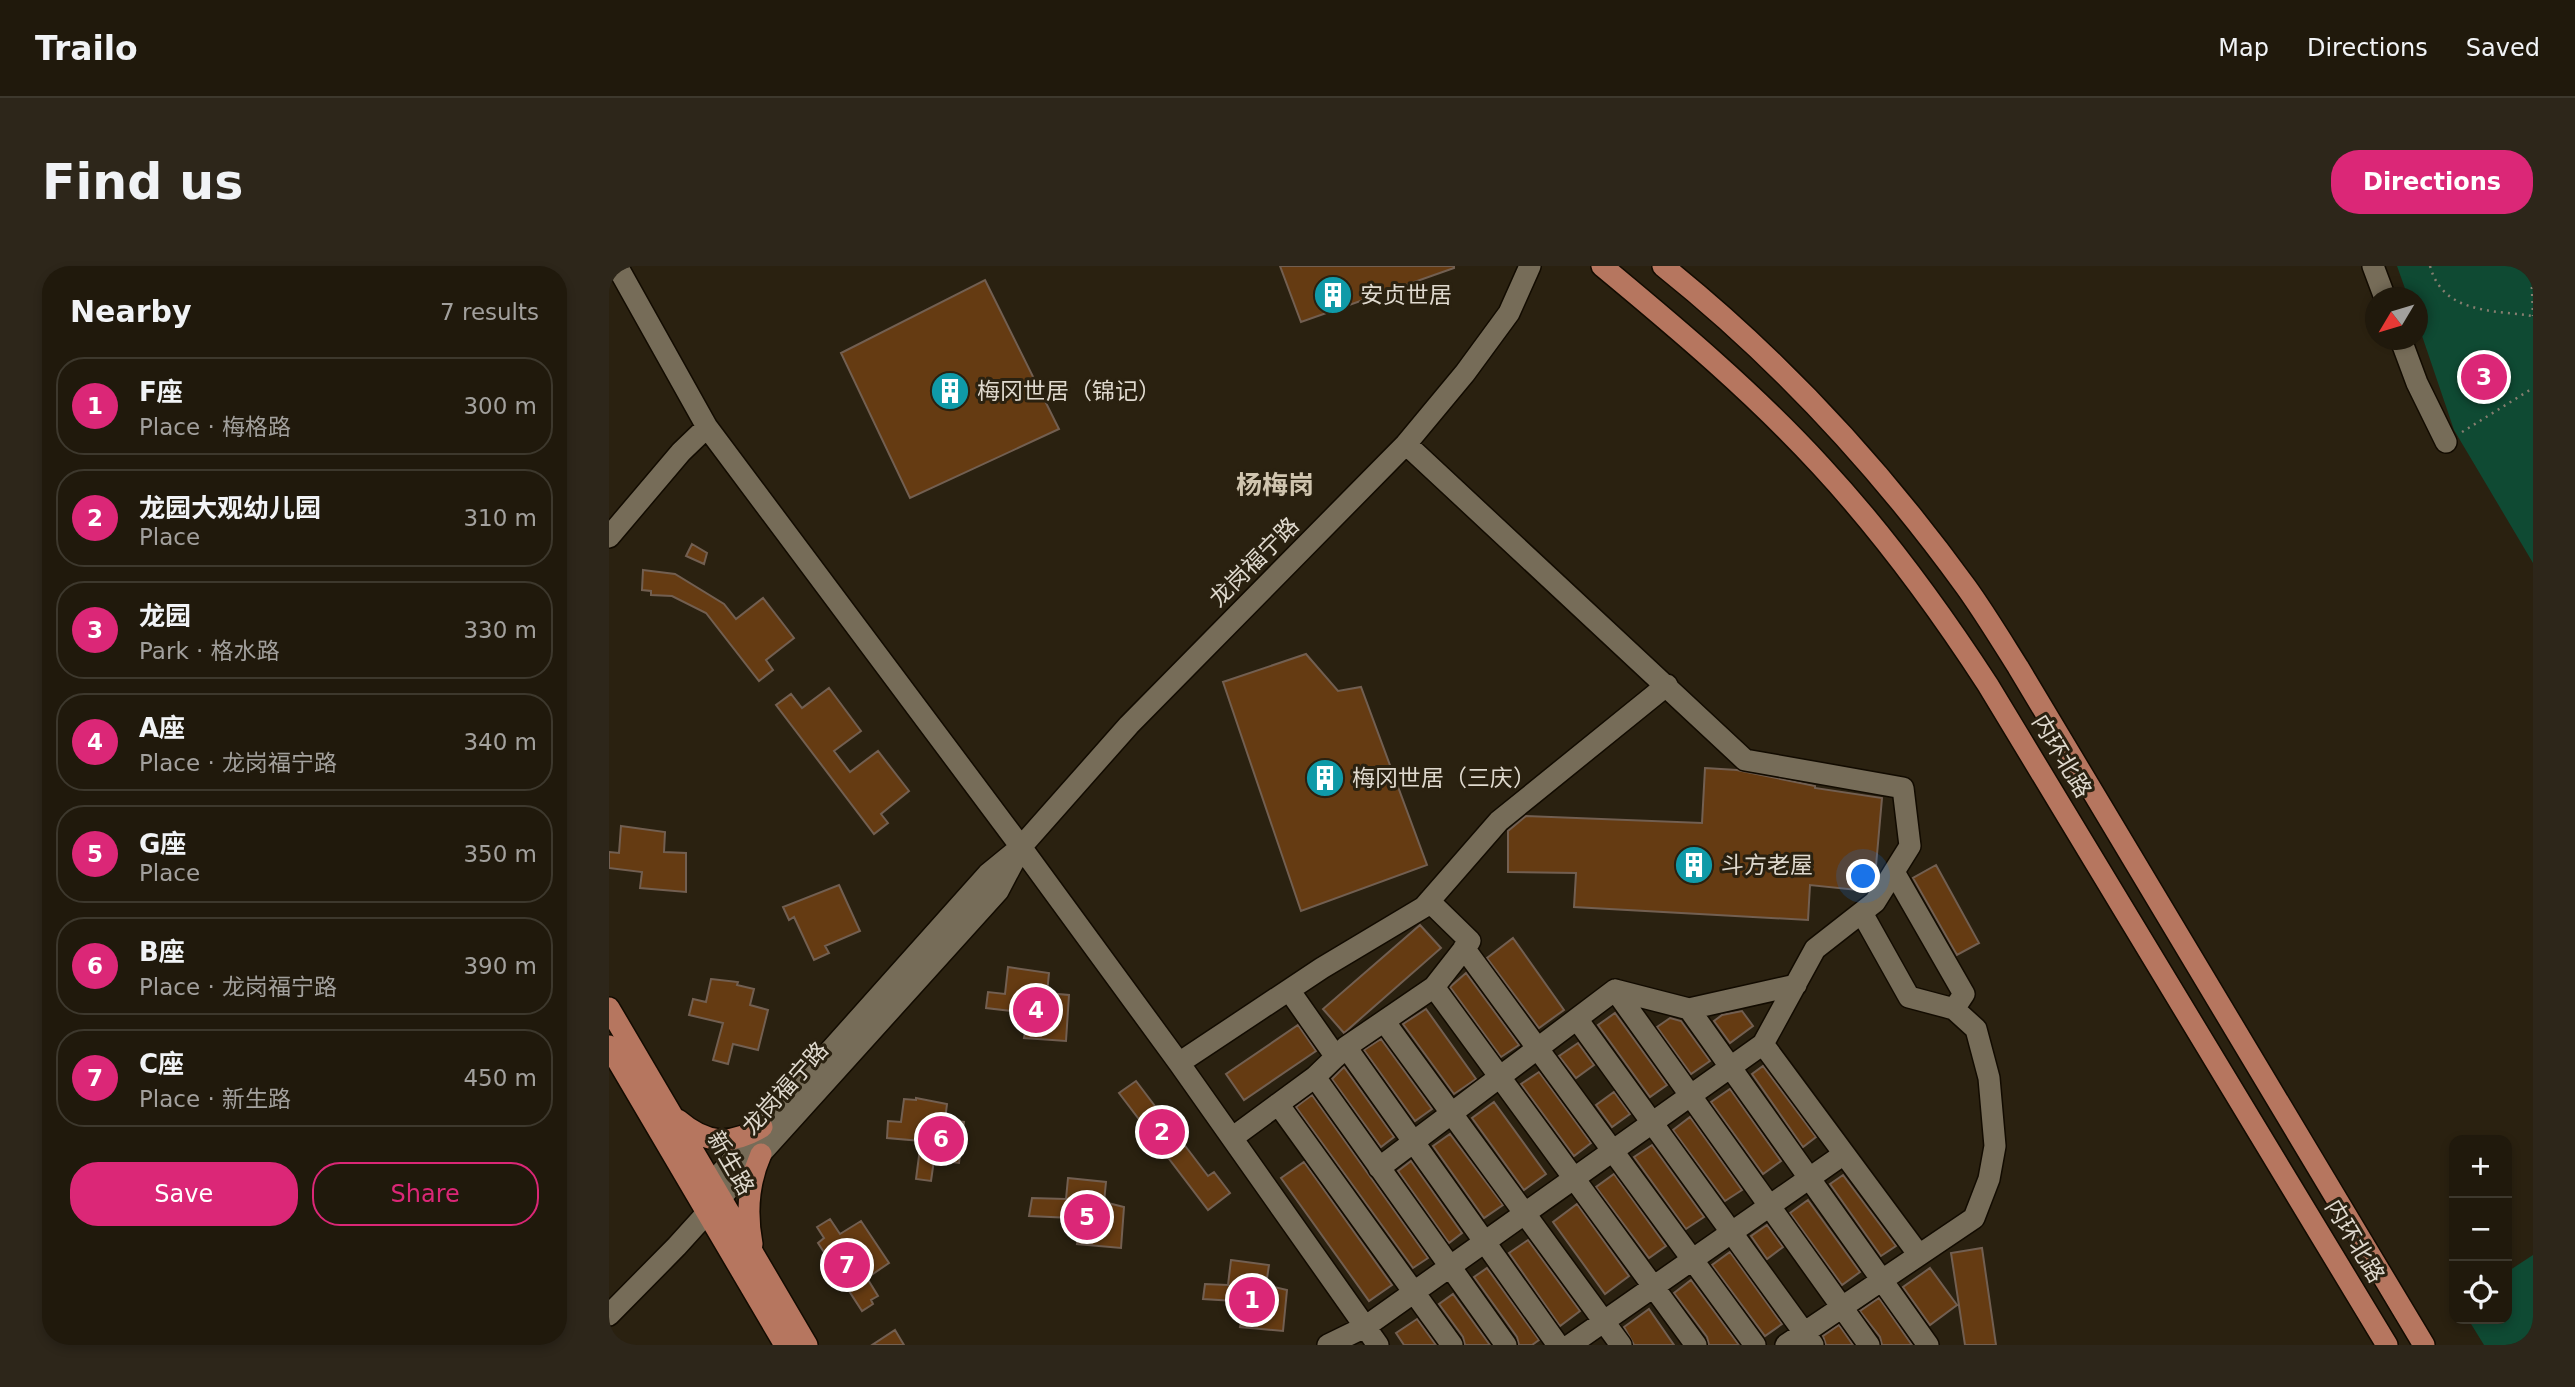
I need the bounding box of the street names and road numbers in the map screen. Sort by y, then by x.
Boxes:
street label: 龙岗福宁路 [1204,512,1304,612]
street label: 内环北路 [2027,710,2097,802]
street label: 龙岗福宁路 [737,1037,833,1139]
street label: 新生路 [702,1127,760,1199]
street label: 内环北路 [2320,1195,2390,1287]

